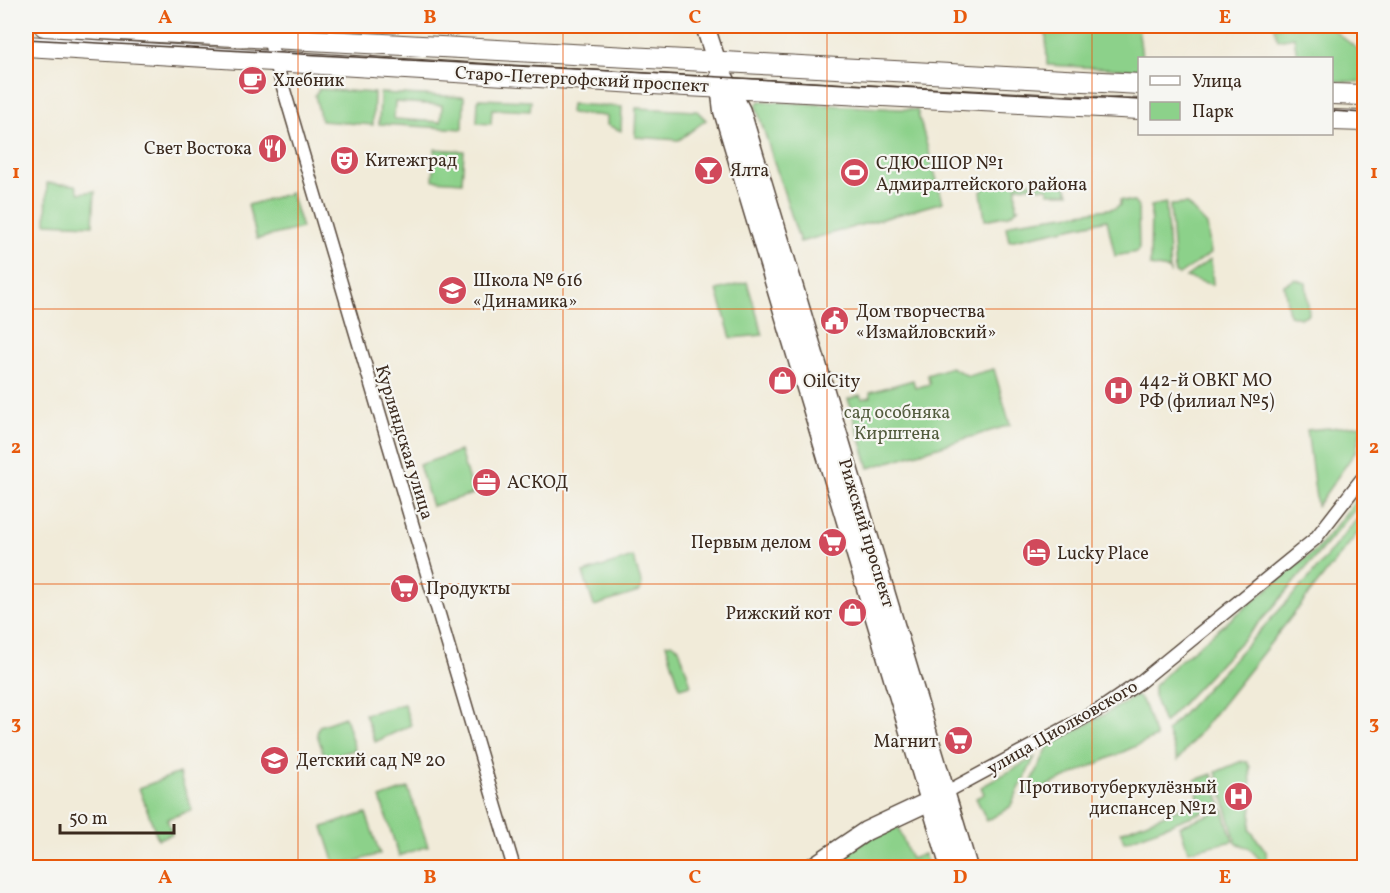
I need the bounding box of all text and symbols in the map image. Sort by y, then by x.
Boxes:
text: A [158,4,172,32]
text: B [423,4,437,32]
text: C [689,4,702,32]
text: D [953,4,967,32]
text: E [1219,4,1231,32]
legend [1138,57,1333,135]
street label: Старо-Петергофский проспект [454,61,709,100]
cafe icon: Хлебник [236,64,268,96]
place label: Хлебник [273,69,345,94]
text: Улица [1192,70,1242,95]
text: Парк [1192,100,1234,125]
restaurant icon: Свет Востока [257,132,289,164]
place label: Свет Востока [144,137,252,162]
theatre icon: Китежград [328,144,360,176]
place label: Китежград [365,149,457,174]
place label: СДЮСШОР №1 Адмиралтейского района [876,152,1087,198]
bar icon: Ялта [693,154,725,186]
sports icon: СДЮСШОР №1 Адмиралтейского района [839,157,871,189]
text: 1 [12,159,20,187]
place label: Ялта [730,159,769,184]
text: 1 [1370,159,1378,187]
place label: Школа № 616 «Динамика» [473,269,582,315]
school or university icon: Школа № 616 «Динамика» [436,274,468,306]
place label: Дом творчества «Измайловский» [856,300,996,346]
public building icon: Дом творчества «Измайловский» [819,305,851,337]
street label: Курляндская улица [368,362,439,523]
shop icon: OilCity [766,365,798,397]
place label: 442-й ОВКГ МО РФ (филиал №5) [1139,369,1274,415]
place label: OilCity [803,370,860,395]
hospital icon: 442-й ОВКГ МО РФ (филиал №5) [1102,374,1134,406]
park label: сад особняка Кирштена [844,401,950,447]
text: 2 [11,434,21,462]
text: 2 [1369,434,1379,462]
street label: Рижский проспект [831,456,900,611]
office icon: АСКОД [470,466,502,498]
place label: АСКОД [507,471,568,496]
supermarket icon: Первым делом [816,526,848,558]
place label: Первым делом [691,531,811,556]
hotel icon: Lucky Place [1020,537,1052,569]
place label: Lucky Place [1057,542,1149,567]
supermarket icon: Продукты [389,572,421,604]
place label: Продукты [426,577,511,602]
shop icon: Рижский кот [837,597,869,629]
place label: Рижский кот [726,602,832,627]
street label: улица Циолковского [983,675,1143,782]
text: 3 [11,710,21,738]
text: 3 [1369,710,1379,738]
supermarket icon: Магнит [943,725,975,757]
place label: Магнит [874,730,938,755]
school or university icon: Детский сад № 20 [259,744,291,776]
place label: Детский сад № 20 [296,749,446,774]
place label: Противотуберкулёзный диспансер №12 [1019,776,1217,822]
hospital icon: Противотуберкулёзный диспансер №12 [1222,781,1254,813]
scale bar [60,797,174,835]
text: 50 m [69,807,108,832]
text: A [158,864,172,892]
text: B [423,864,437,892]
text: C [689,864,702,892]
text: D [953,864,967,892]
text: E [1219,864,1231,892]

